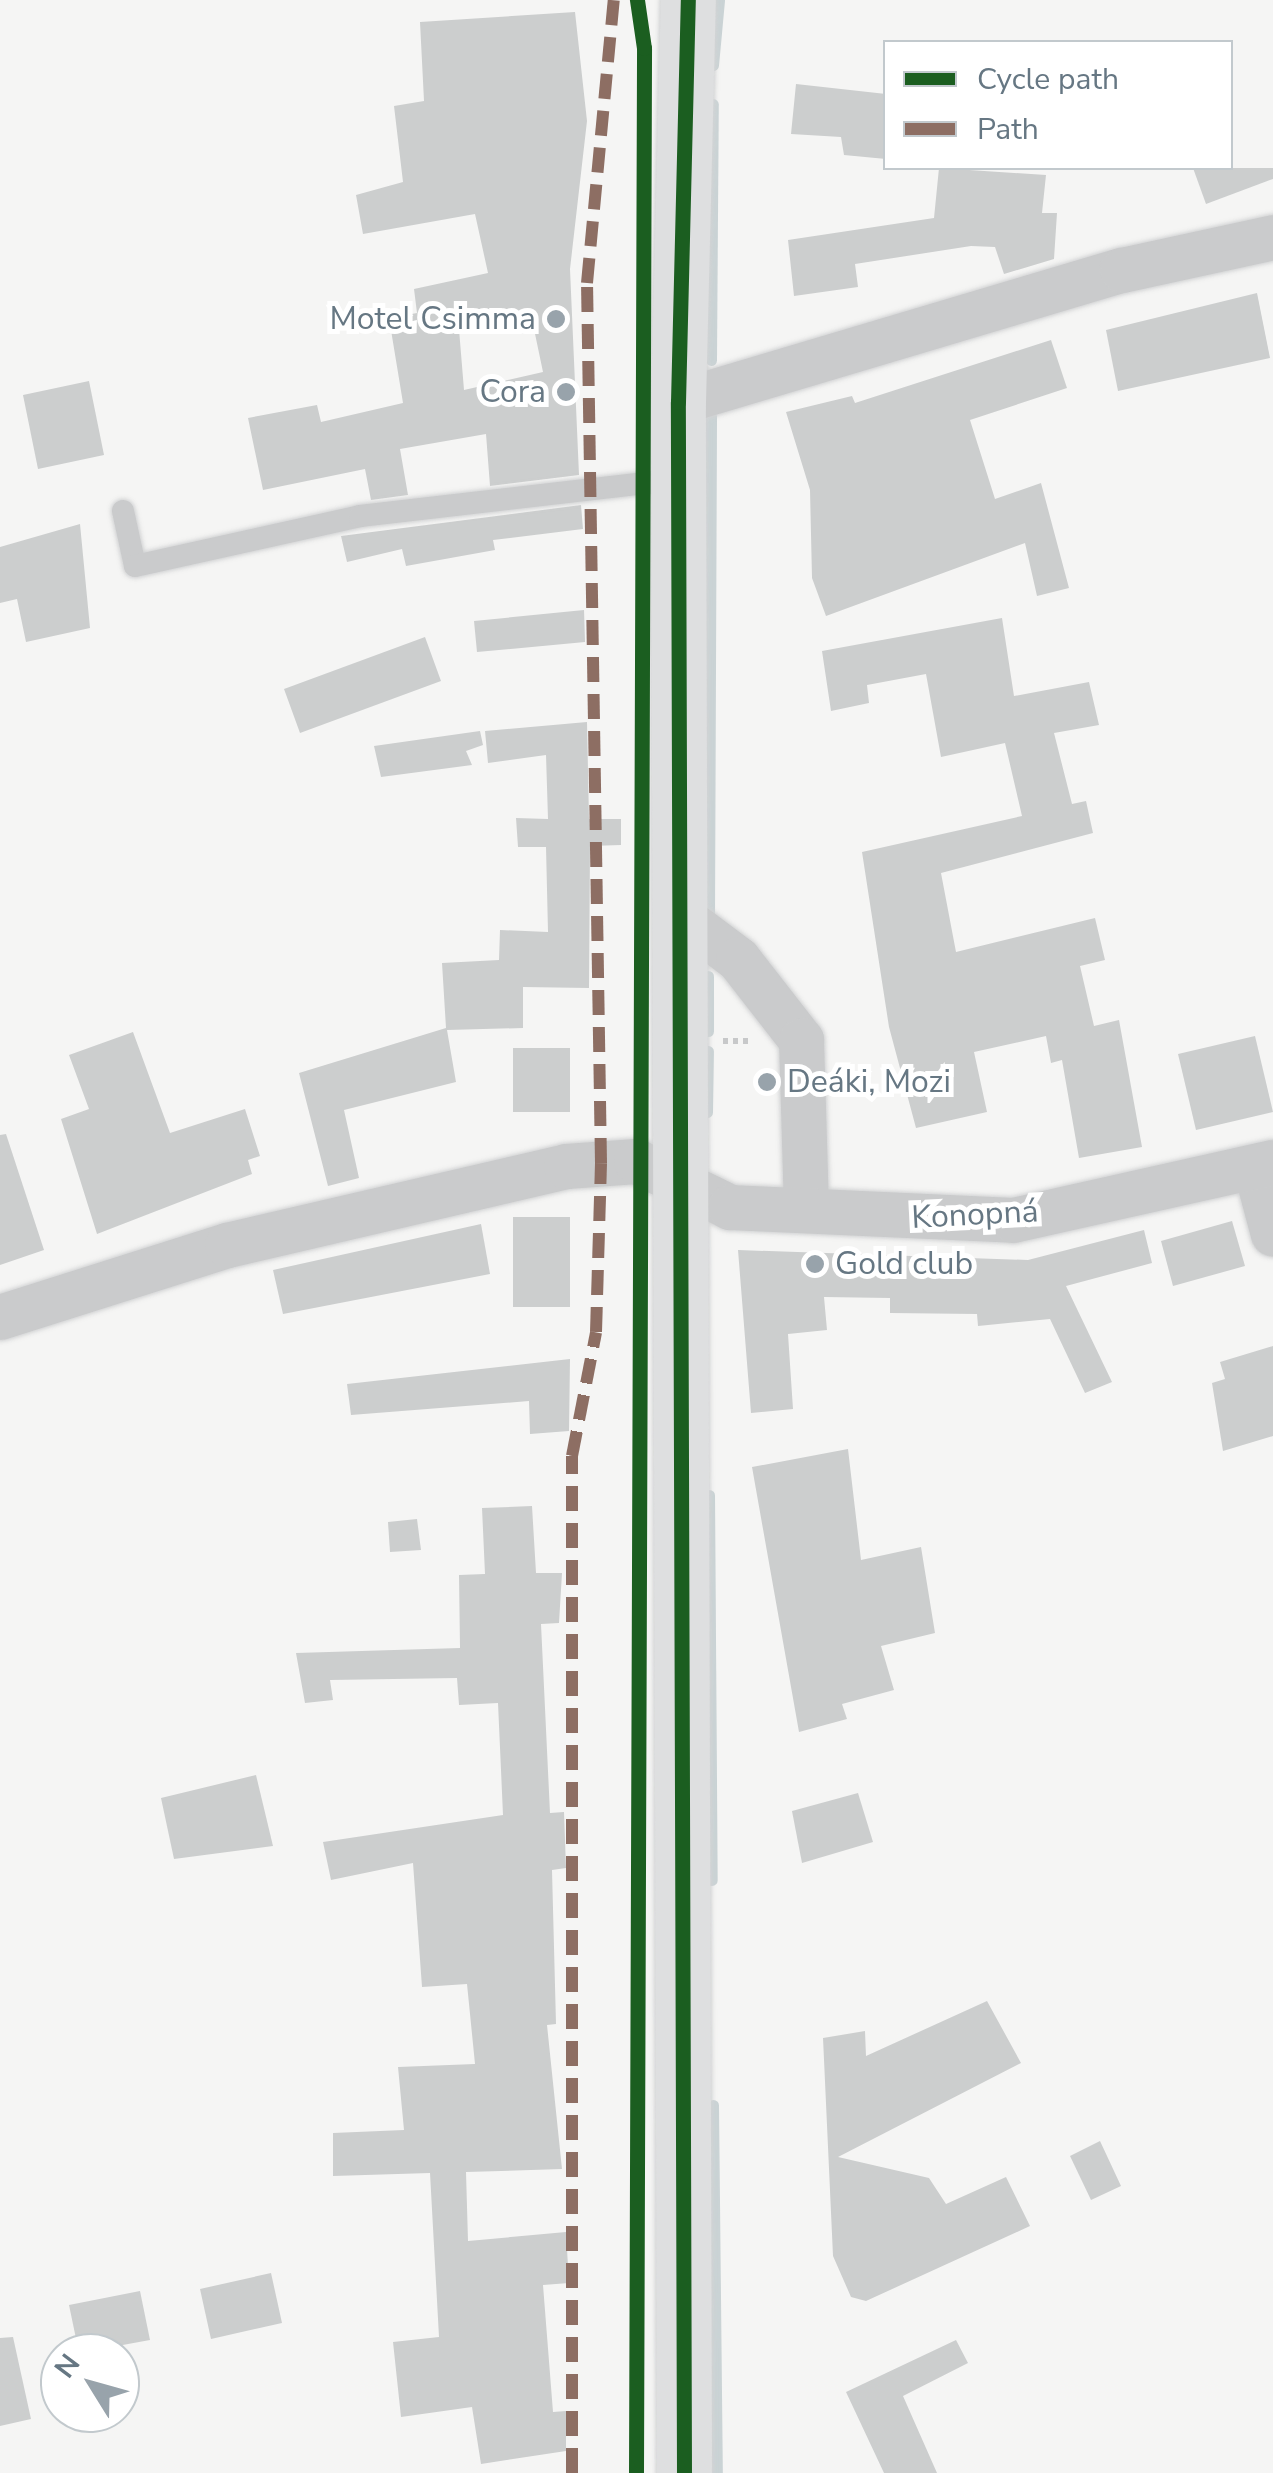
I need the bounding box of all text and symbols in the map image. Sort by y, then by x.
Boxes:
legend [883,40,1233,170]
text: Cycle path [977,59,1119,100]
text: Path [977,109,1039,150]
place label: Motel Csimma [329,300,536,338]
marker: Motel Csimma [545,308,567,330]
place label: Cora [480,373,546,411]
marker: Cora [555,381,577,403]
place label: Deáki, Mozi [787,1063,951,1101]
marker: Deáki, Mozi [756,1071,778,1093]
street label: Konopná [910,1192,1040,1238]
place label: Gold club [835,1245,973,1283]
marker: Gold club [804,1253,826,1275]
north arrow [40,2333,140,2433]
text: N [46,2346,89,2386]

